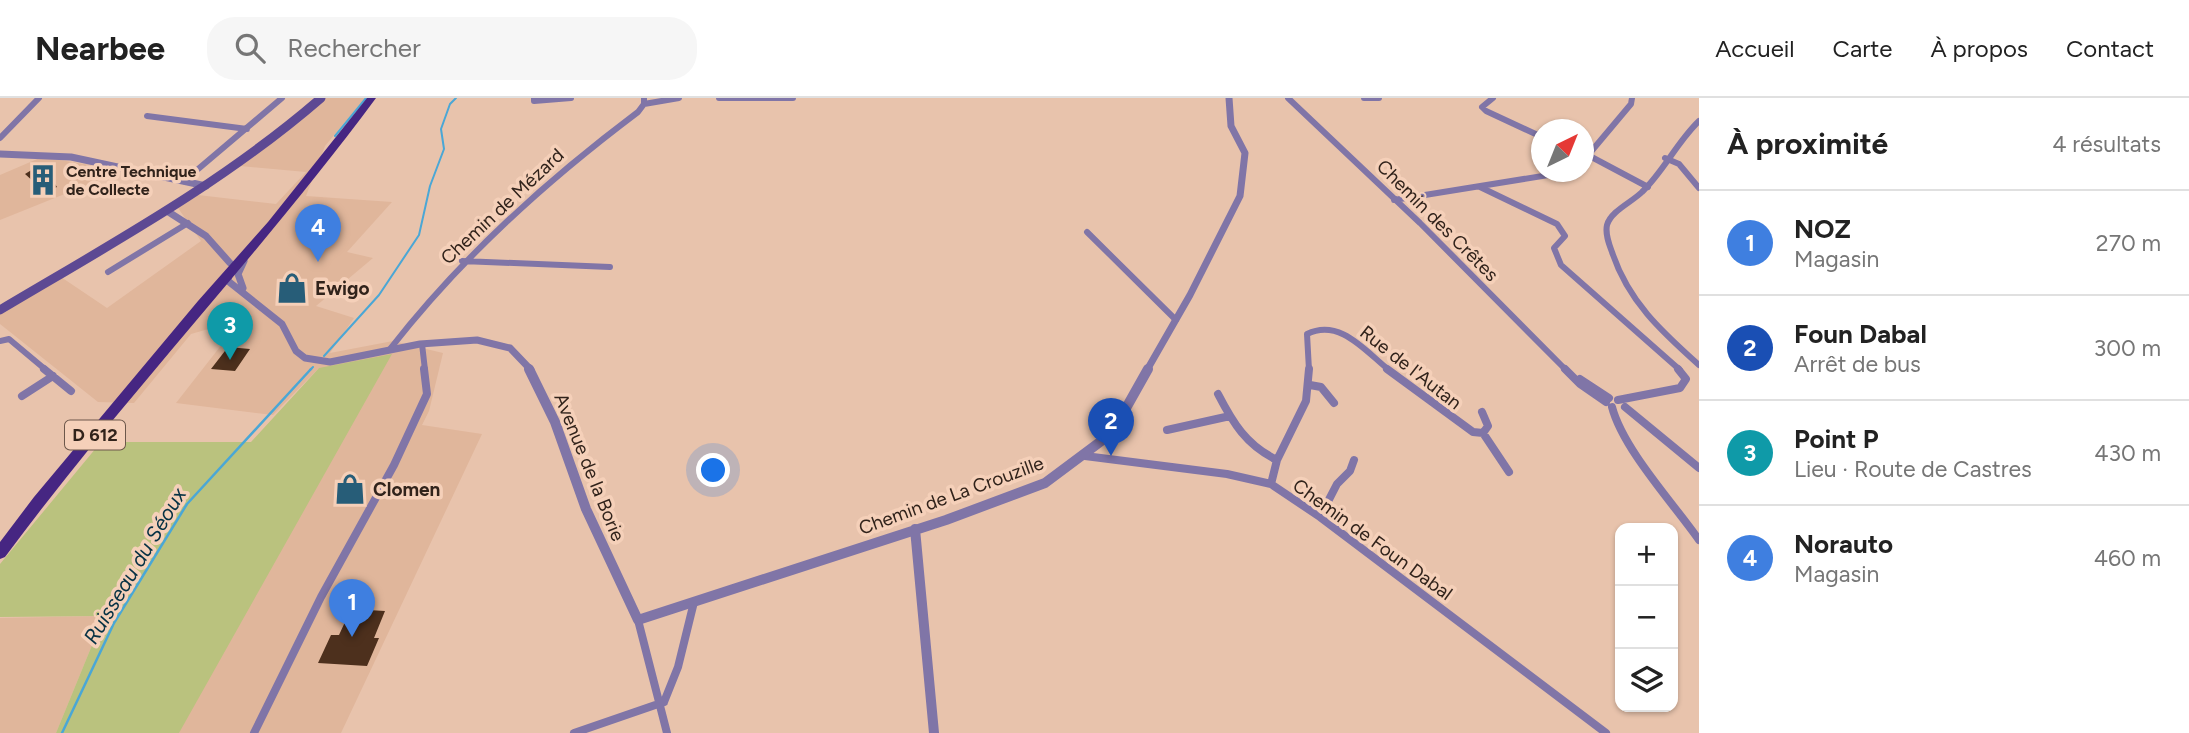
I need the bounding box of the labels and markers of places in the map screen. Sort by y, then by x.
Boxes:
place label: Centre Technique de Collecte [66,162,197,199]
building icon: Centre Technique de Collecte [26,163,60,197]
pin: 4 [295,204,341,262]
shop icon: Ewigo [275,271,309,305]
place label: Ewigo [315,277,370,300]
pin: 3 [207,302,253,360]
pin: 2 [1088,398,1134,456]
shop icon: Clomen [333,472,367,506]
place label: Clomen [373,478,440,501]
pin: 1 [329,579,375,637]

